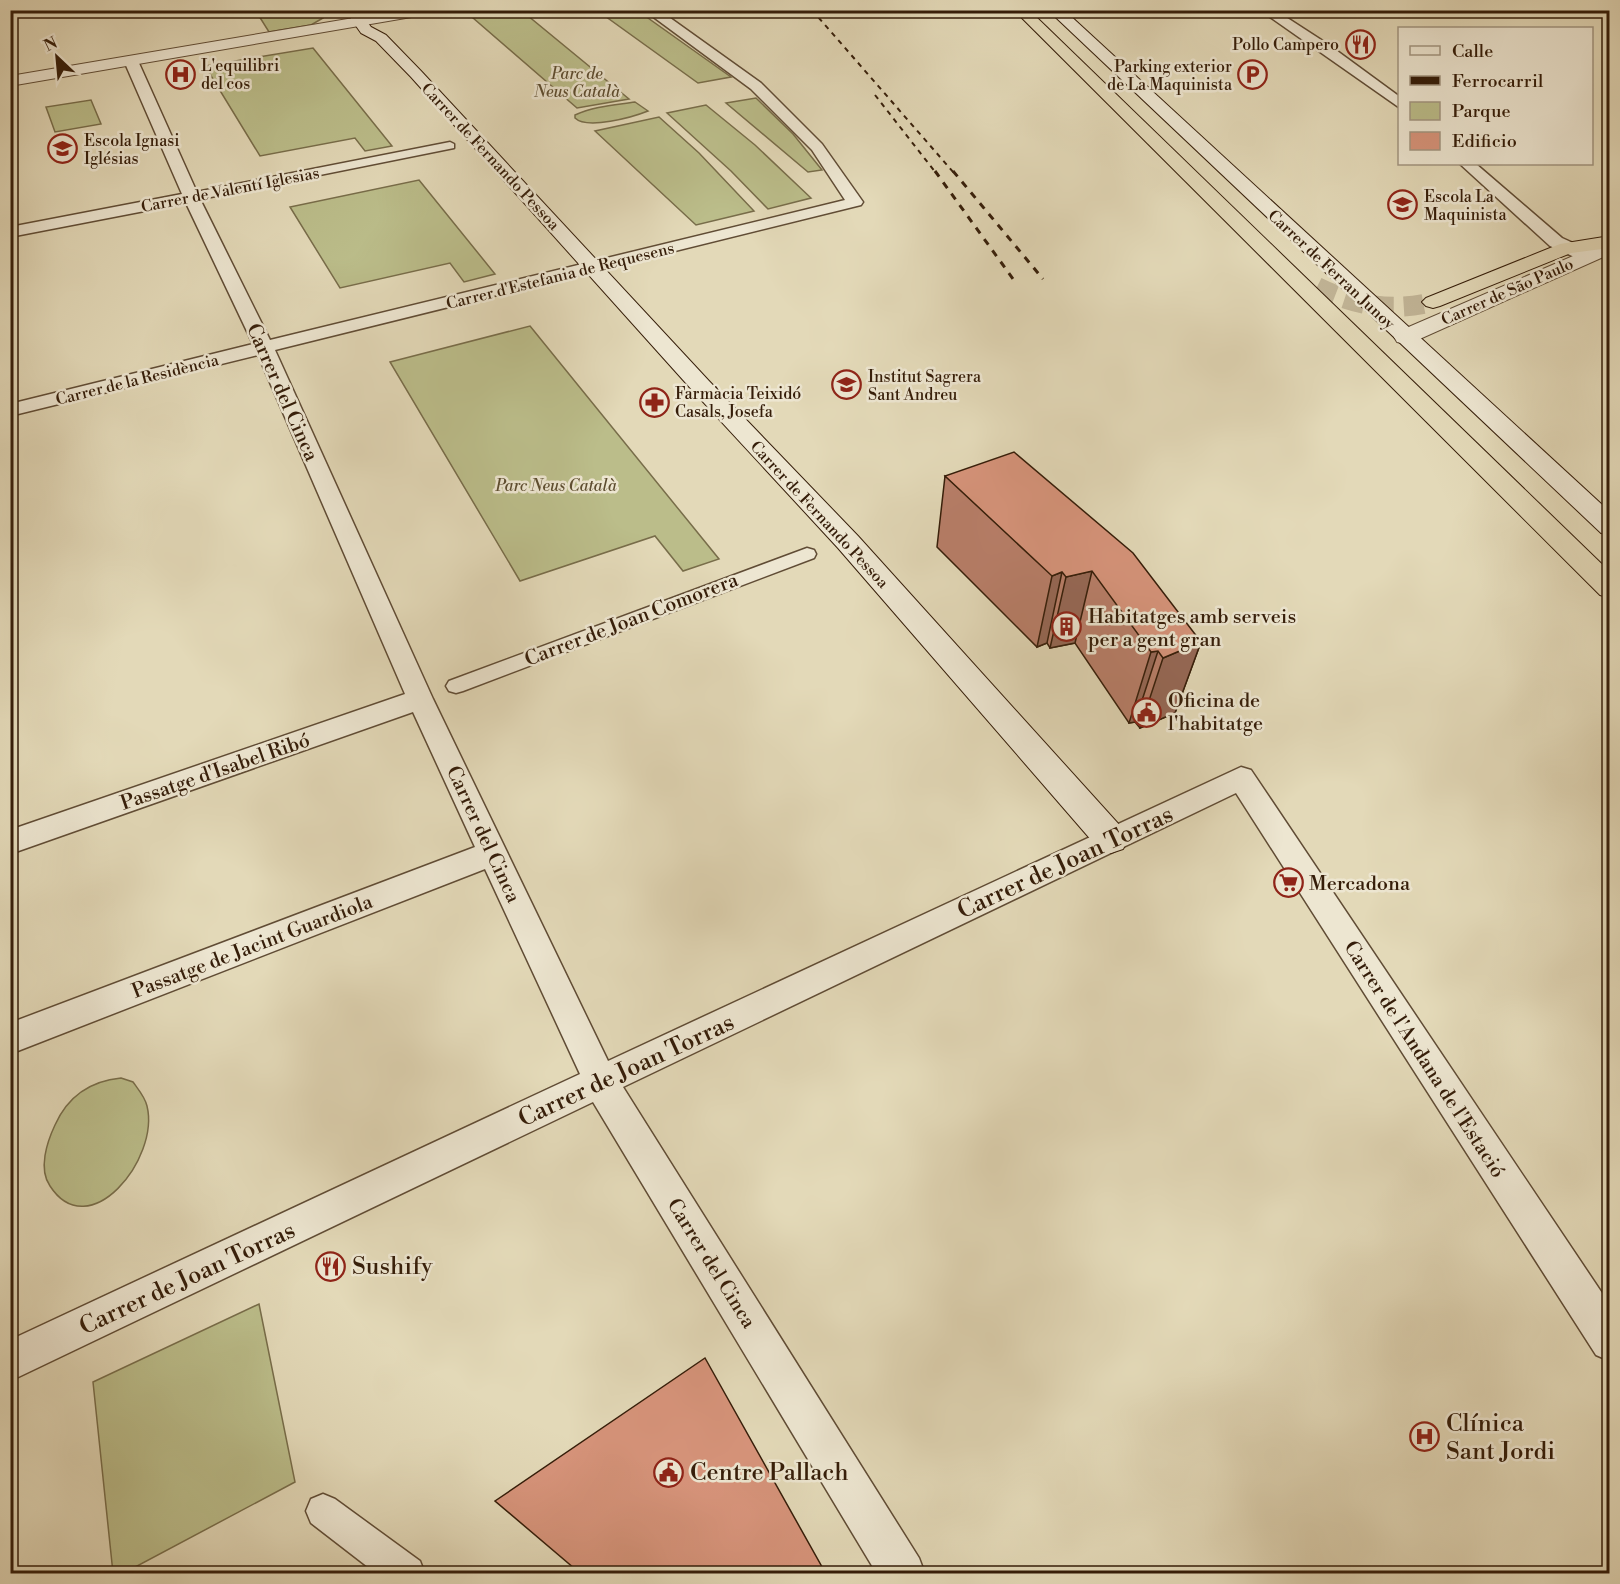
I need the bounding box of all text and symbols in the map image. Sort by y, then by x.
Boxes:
north arrow [27,27,87,87]
legend [1398,27,1593,165]
restaurant icon: Pollo Campero [1344,28,1376,60]
text: N [41,33,61,56]
place label: Pollo Campero [1232,35,1339,55]
text: Calle [1452,40,1493,63]
place label: L'equilibri del cos [201,56,279,94]
place label: Parking exterior de La Maquinista [1107,57,1233,95]
hospital icon: L'equilibri del cos [164,58,196,90]
parking icon: Parking exterior de La Maquinista [1237,59,1269,91]
park label: Parc de Neus Català [533,64,620,102]
text: Ferrocarril [1452,70,1544,93]
street label: Carrer de Fernando Pessoa [417,79,564,235]
text: Parque [1452,100,1511,123]
text: Edificio [1452,130,1517,153]
place label: Escola Ignasi Iglésias [84,131,180,169]
school or university icon: Escola Ignasi Iglésias [47,133,79,165]
street label: Carrer de Valentí Iglesias [139,163,321,217]
place label: Escola La Maquinista [1424,187,1507,225]
school or university icon: Escola La Maquinista [1387,189,1419,221]
street label: Carrer de Ferran Junoy [1264,206,1399,334]
street label: Carrer d'Estefania de Requesens [444,238,676,314]
street label: Carrer de São Paulo [1438,254,1577,330]
street label: Carrer del Cinca [240,320,324,466]
street label: Carrer de la Residència [54,350,222,410]
place label: Institut Sagrera Sant Andreu [868,367,982,405]
school or university icon: Institut Sagrera Sant Andreu [831,369,863,401]
place label: Farmàcia Teixidó Casals, Josefa [675,384,801,422]
pharmacy icon: Farmàcia Teixidó Casals, Josefa [638,386,670,418]
street label: Carrer de Fernando Pessoa [746,437,893,593]
park label: Parc Neus Català [494,476,617,496]
street label: Carrer de Joan Comorera [521,568,743,673]
place label: Habitatges amb serveis per a gent gran [1088,605,1296,653]
building icon: Habitatges amb serveis per a gent gran [1051,611,1083,643]
place label: Oficina de l'habitatge [1168,689,1263,737]
public building icon: Oficina de l'habitatge [1131,696,1163,728]
street label: Passatge d'Isabel Ribó [117,728,314,817]
street label: Carrer del Cinca [440,762,526,908]
street label: Carrer de Joan Torras [953,800,1178,926]
supermarket icon: Mercadona [1272,867,1304,899]
place label: Mercadona [1309,872,1411,897]
street label: Passatge de Jacint Guardiola [129,890,377,1005]
street label: Carrer de l'Andana de l'Estació [1338,937,1510,1183]
street label: Carrer de Joan Torras [514,1008,739,1134]
street label: Carrer del Cinca [661,1194,761,1334]
street label: Carrer de Joan Torras [75,1216,300,1342]
restaurant icon: Sushify [315,1250,347,1282]
place label: Sushify [352,1252,433,1282]
place label: Clínica Sant Jordi [1446,1409,1555,1467]
hospital icon: Clínica Sant Jordi [1409,1421,1441,1453]
public building icon: Centre Pallach [653,1456,685,1488]
place label: Centre Pallach [690,1458,849,1488]

